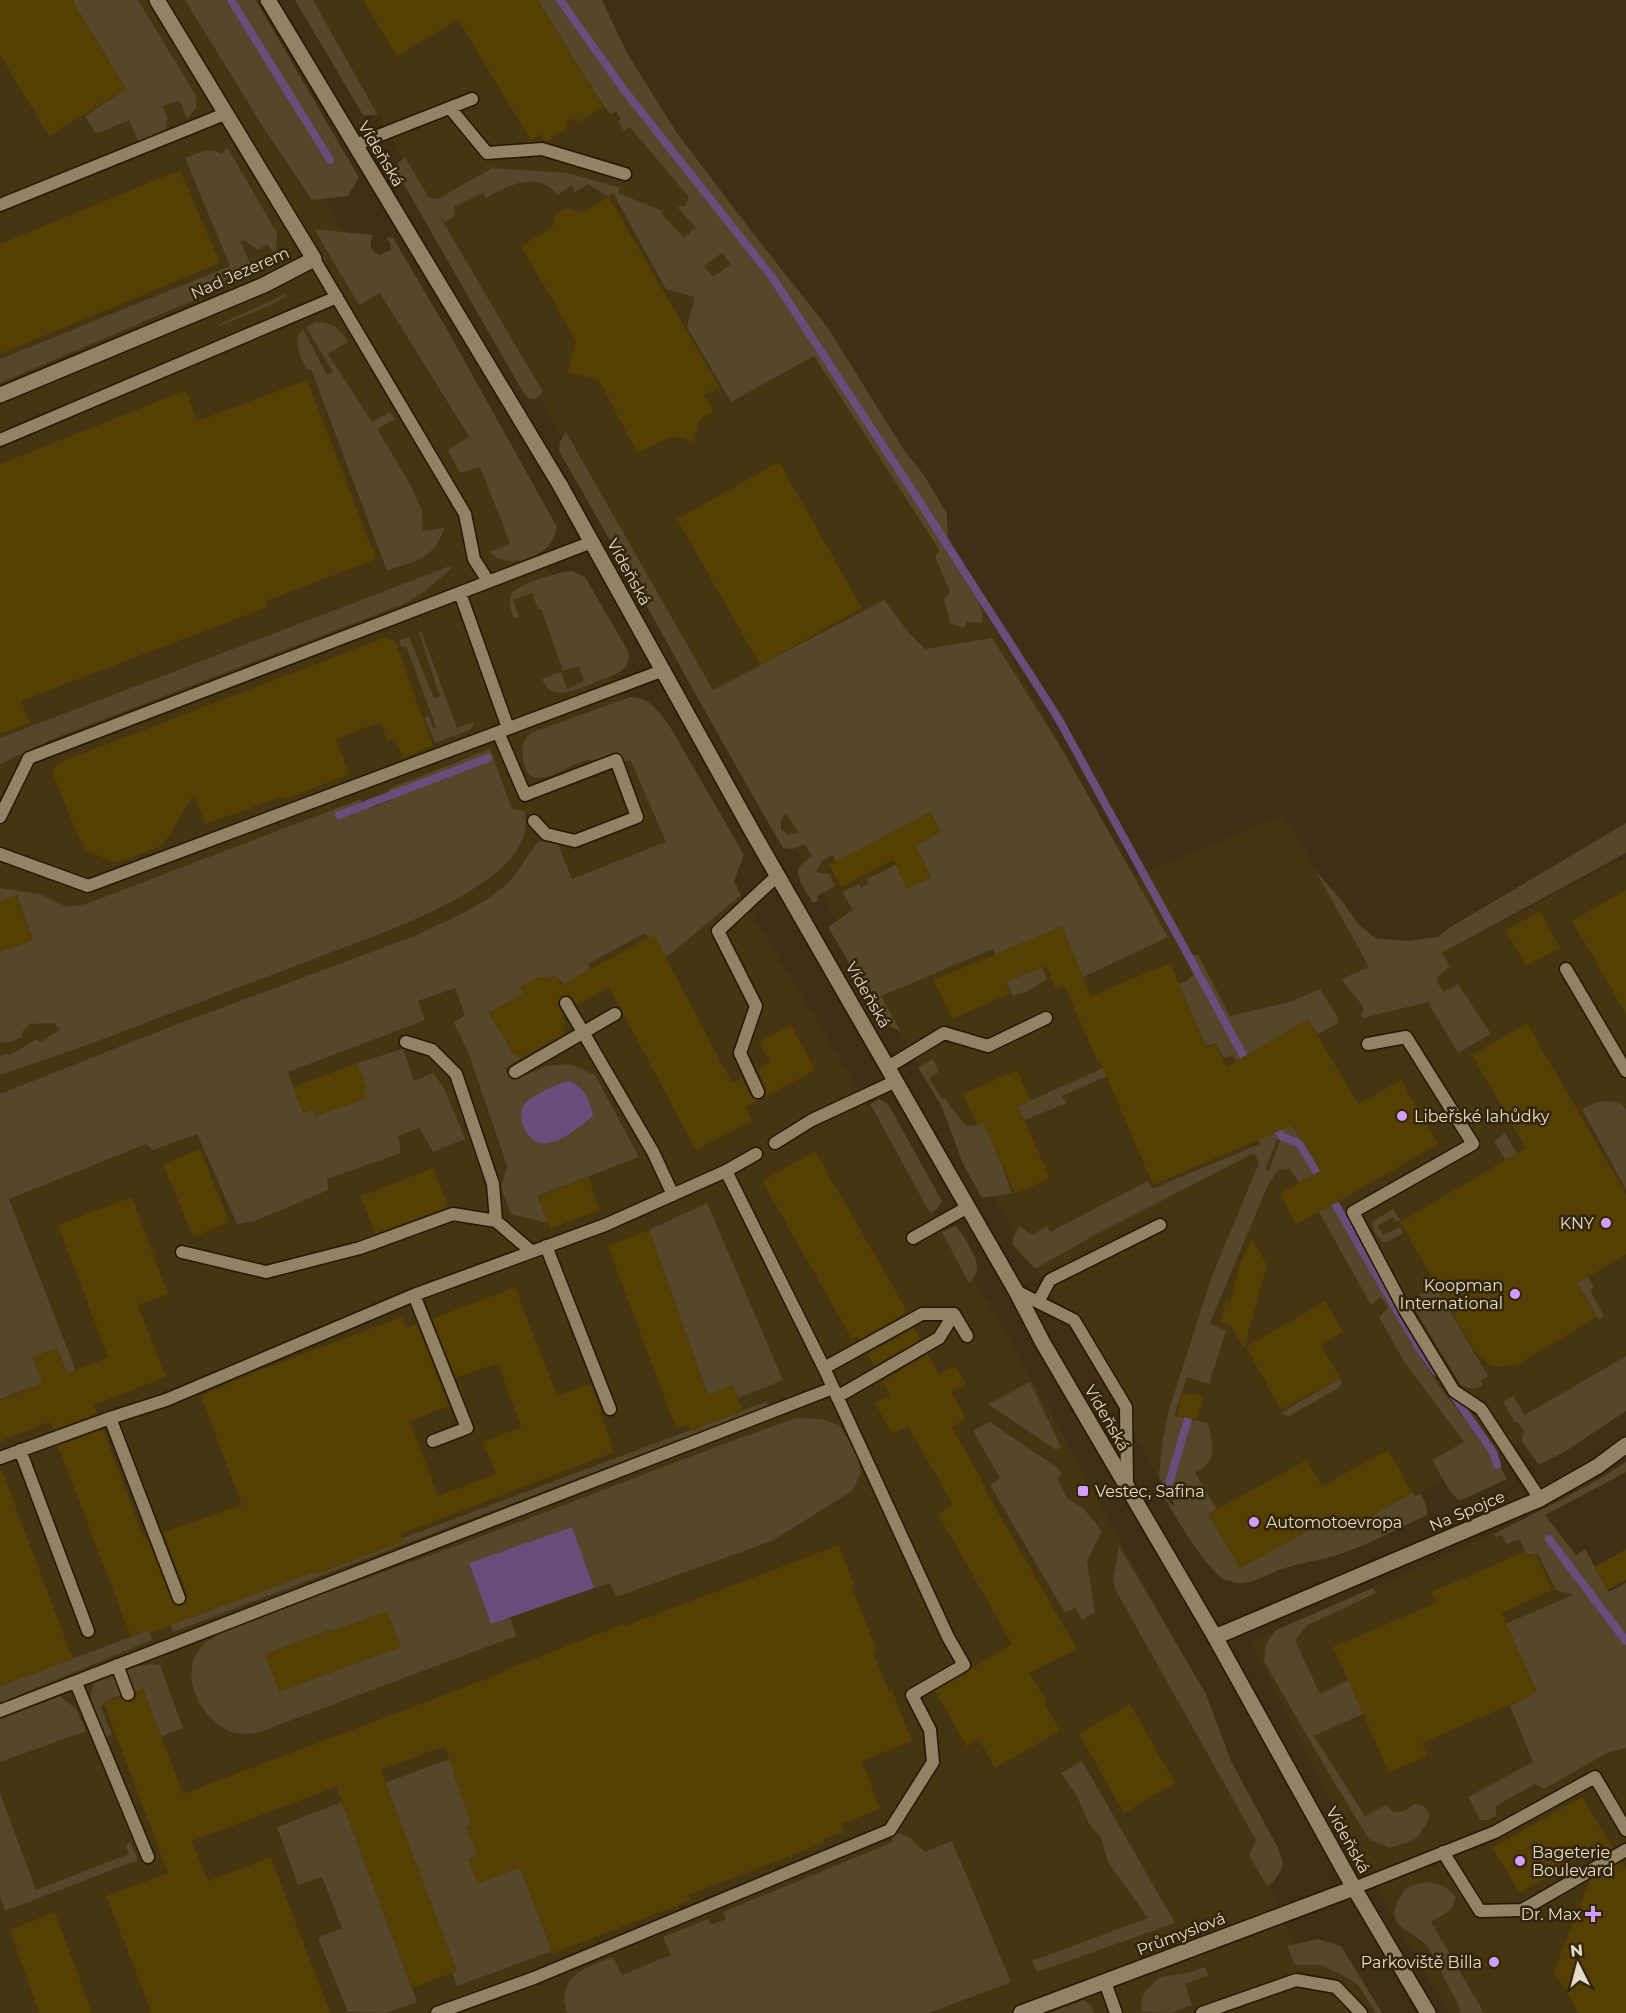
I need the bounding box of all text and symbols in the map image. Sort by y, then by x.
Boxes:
street label: Vídeňská [354,118,408,190]
street label: Nad Jezerem [188,243,292,303]
street label: Vídeňská [603,535,655,609]
street label: Vídeňská [841,959,895,1031]
place label: Libeřské lahůdky [1414,1107,1550,1126]
marker: Libeřské lahůdky [1395,1109,1409,1123]
place label: KNY [1560,1214,1595,1233]
marker: KNY [1599,1216,1613,1230]
place label: Koopman International [1400,1276,1503,1313]
marker: Koopman International [1508,1287,1522,1301]
street label: Vídeňská [1080,1382,1134,1454]
place label: Vestec, Safina [1095,1482,1205,1501]
marker: Vestec, Safina [1076,1484,1090,1498]
street label: Na Spojce [1426,1487,1508,1535]
place label: Automotoevropa [1266,1513,1402,1532]
marker: Automotoevropa [1247,1515,1261,1529]
street label: Vídeňská [1322,1803,1374,1877]
place label: Bageterie Boulevard [1532,1843,1614,1880]
marker: Bageterie Boulevard [1513,1854,1527,1868]
place label: Dr. Max [1521,1905,1581,1924]
marker: Dr. Max [1586,1907,1600,1921]
street label: Průmyslová [1134,1908,1228,1960]
north arrow [1548,1935,1608,1995]
text: N [1569,1940,1584,1961]
place label: Parkoviště Billa [1361,1953,1482,1972]
marker: Parkoviště Billa [1487,1955,1501,1969]

